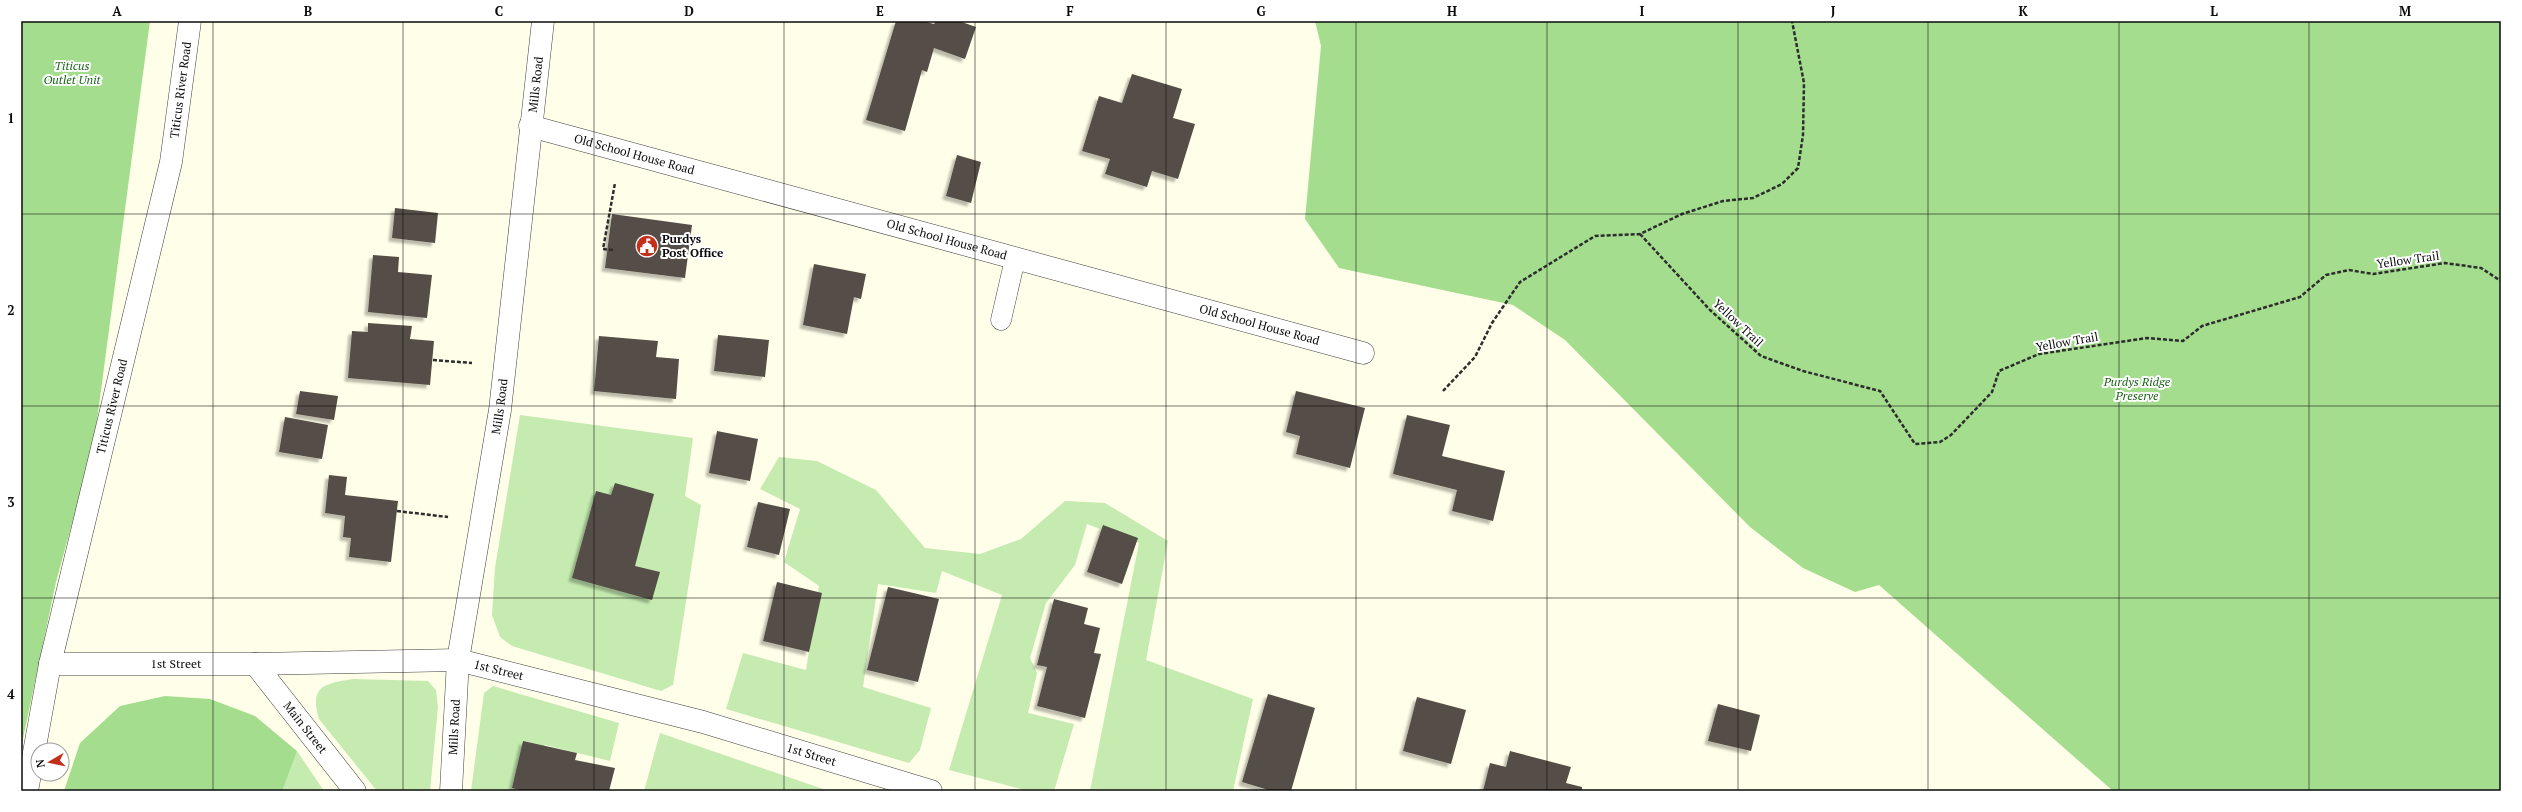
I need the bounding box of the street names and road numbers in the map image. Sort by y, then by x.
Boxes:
street label: Titicus River Road [166,40,194,139]
street label: Mills Road [525,56,546,113]
street label: Old School House Road [572,130,697,178]
street label: Old School House Road [885,216,1009,263]
street label: Yellow Trail [2376,248,2441,271]
street label: Yellow Trail [1710,296,1767,350]
street label: Old School House Road [1198,301,1322,348]
street label: Yellow Trail [2035,329,2100,354]
street label: Titicus River Road [93,357,130,455]
street label: Mills Road [488,378,510,436]
street label: 1st Street [150,656,202,671]
street label: 1st Street [472,656,526,683]
street label: Main Street [280,698,331,757]
street label: Mills Road [445,698,463,756]
street label: 1st Street [785,740,839,769]

